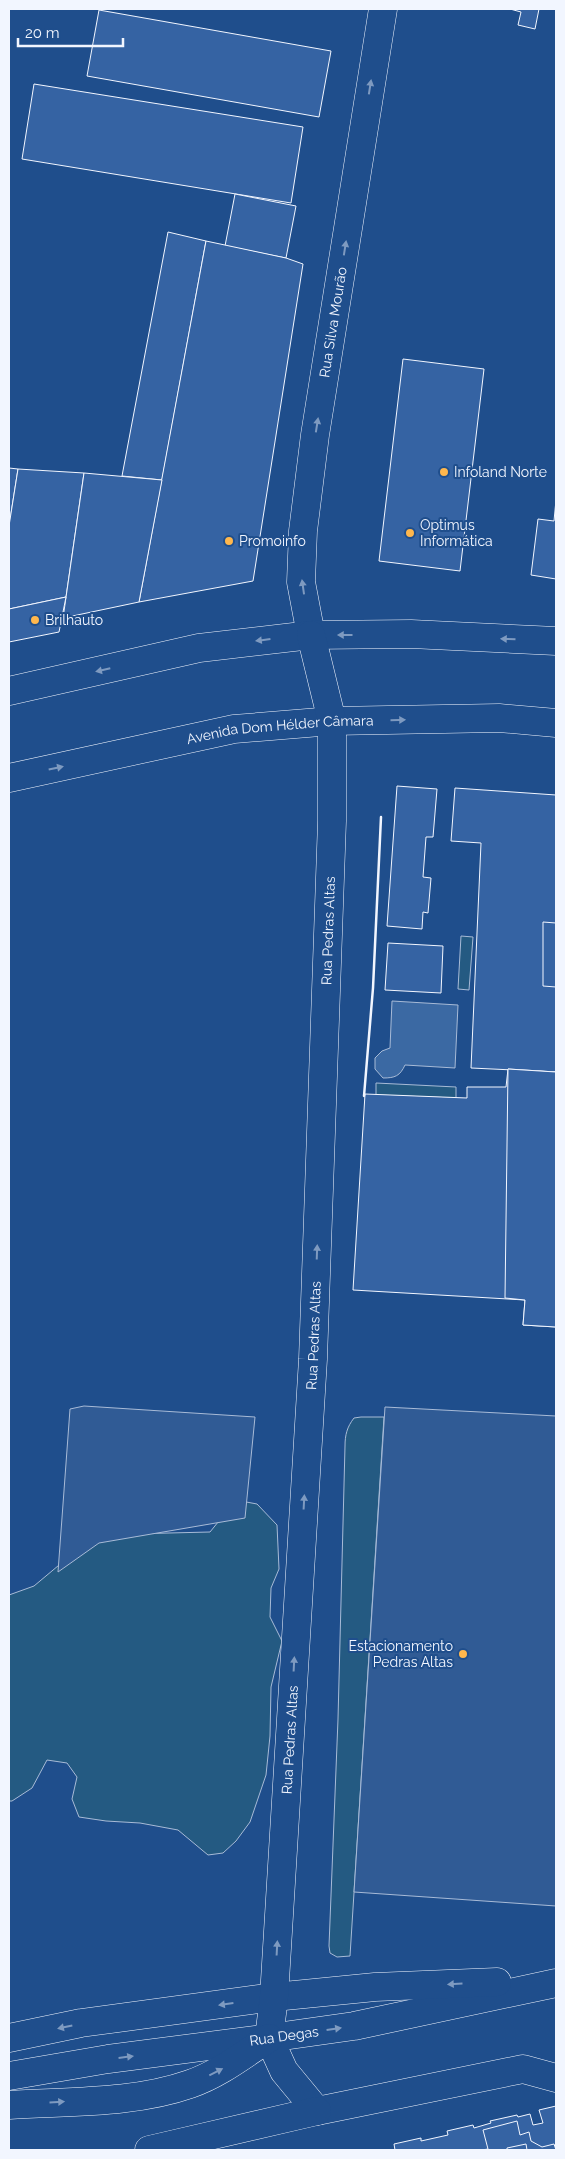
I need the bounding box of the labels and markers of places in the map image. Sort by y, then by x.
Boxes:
place label: Infoland Norte [454,464,547,480]
marker: Infoland Norte [438,466,450,478]
place label: Optimus Informática [420,517,493,549]
marker: Optimus Informática [404,527,416,539]
place label: Promoinfo [239,533,306,549]
marker: Promoinfo [223,535,235,547]
place label: Brilhauto [45,612,103,628]
marker: Brilhauto [29,614,41,626]
place label: Estacionamento Pedras Altas [348,1638,453,1670]
marker: Estacionamento Pedras Altas [457,1648,469,1660]

